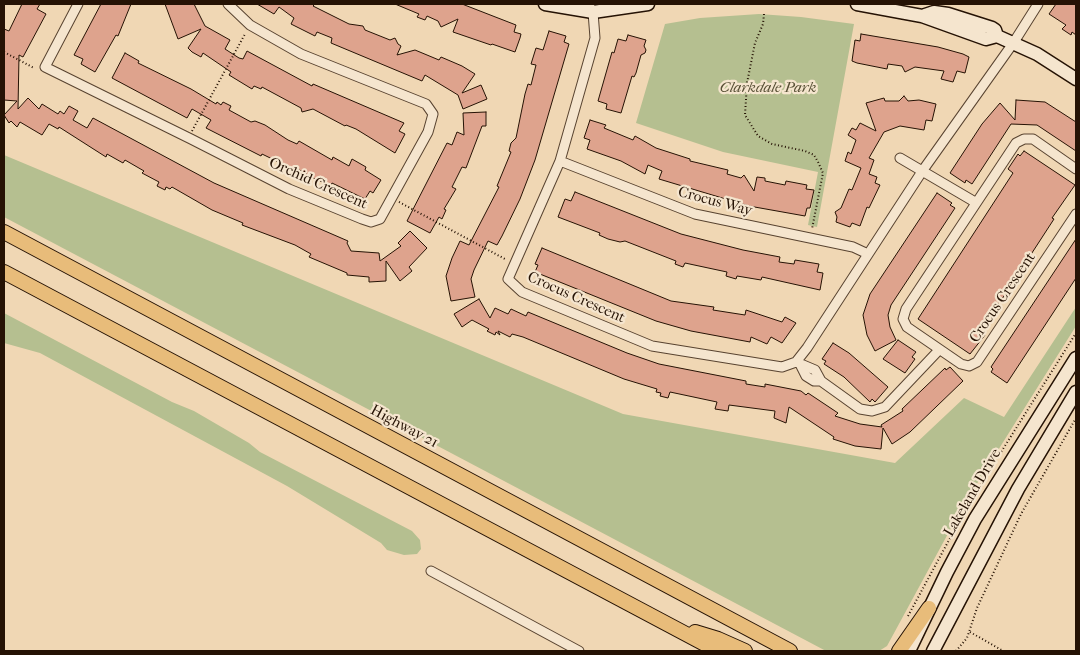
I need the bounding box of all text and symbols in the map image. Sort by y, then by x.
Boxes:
park label: Clarkdale Park [720,79,816,97]
street label: Orchid Crescent [266,154,370,214]
street label: Crocus Way [676,183,754,221]
street label: Crocus Crescent [966,249,1040,347]
street label: Crocus Crescent [524,268,628,328]
street label: Highway 21 [367,402,441,452]
street label: Lakeland Drive [941,446,1005,540]

